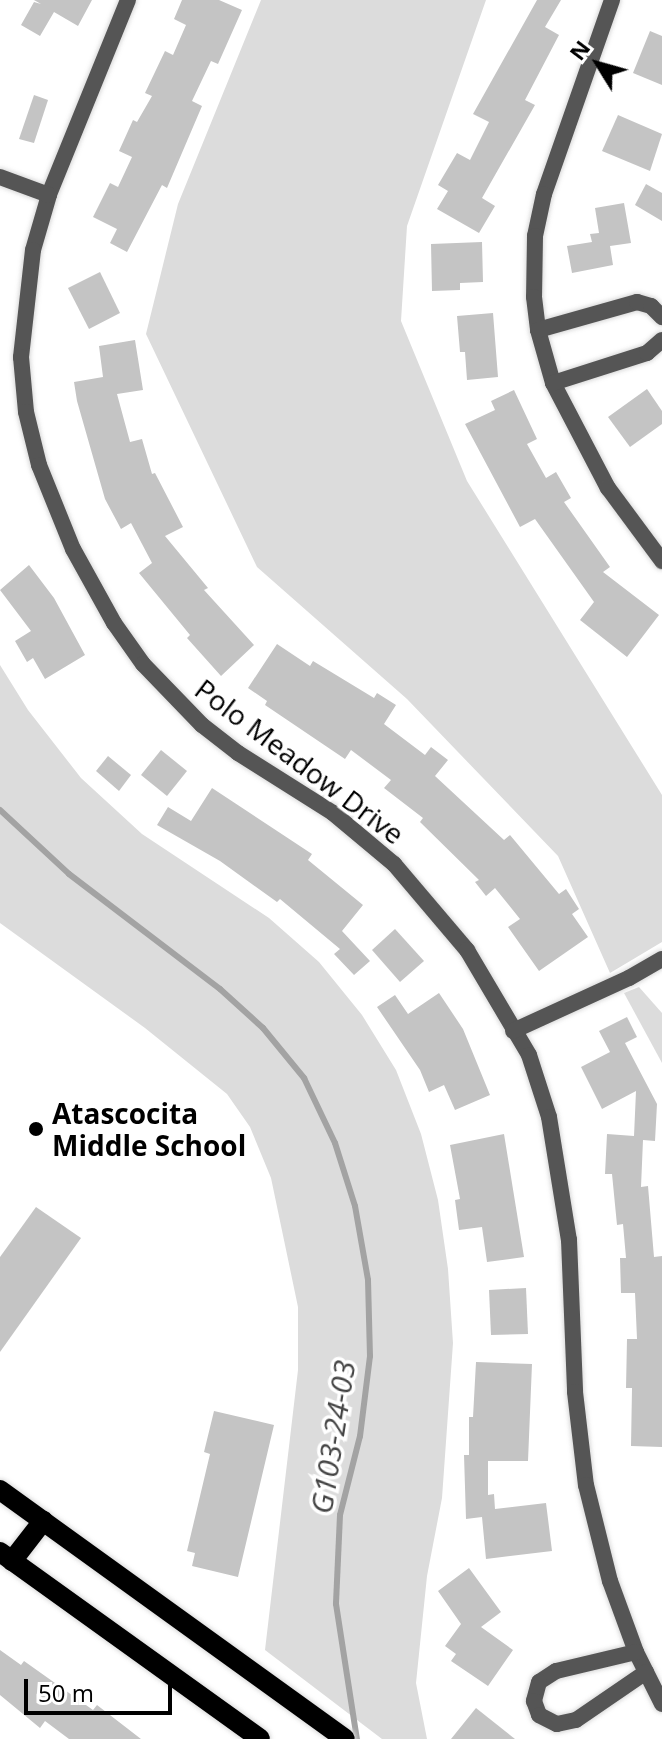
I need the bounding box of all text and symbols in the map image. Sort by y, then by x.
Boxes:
north arrow [558,24,638,104]
text: N [561,33,596,66]
street label: Polo Meadow Drive [189,672,411,850]
place label: Atascocita Middle School [52,1096,246,1162]
marker: Atascocita Middle School [27,1120,45,1138]
water label: G103-24-03 [303,1358,363,1516]
scale bar [28,1663,176,1713]
text: 50 m [38,1676,94,1709]

